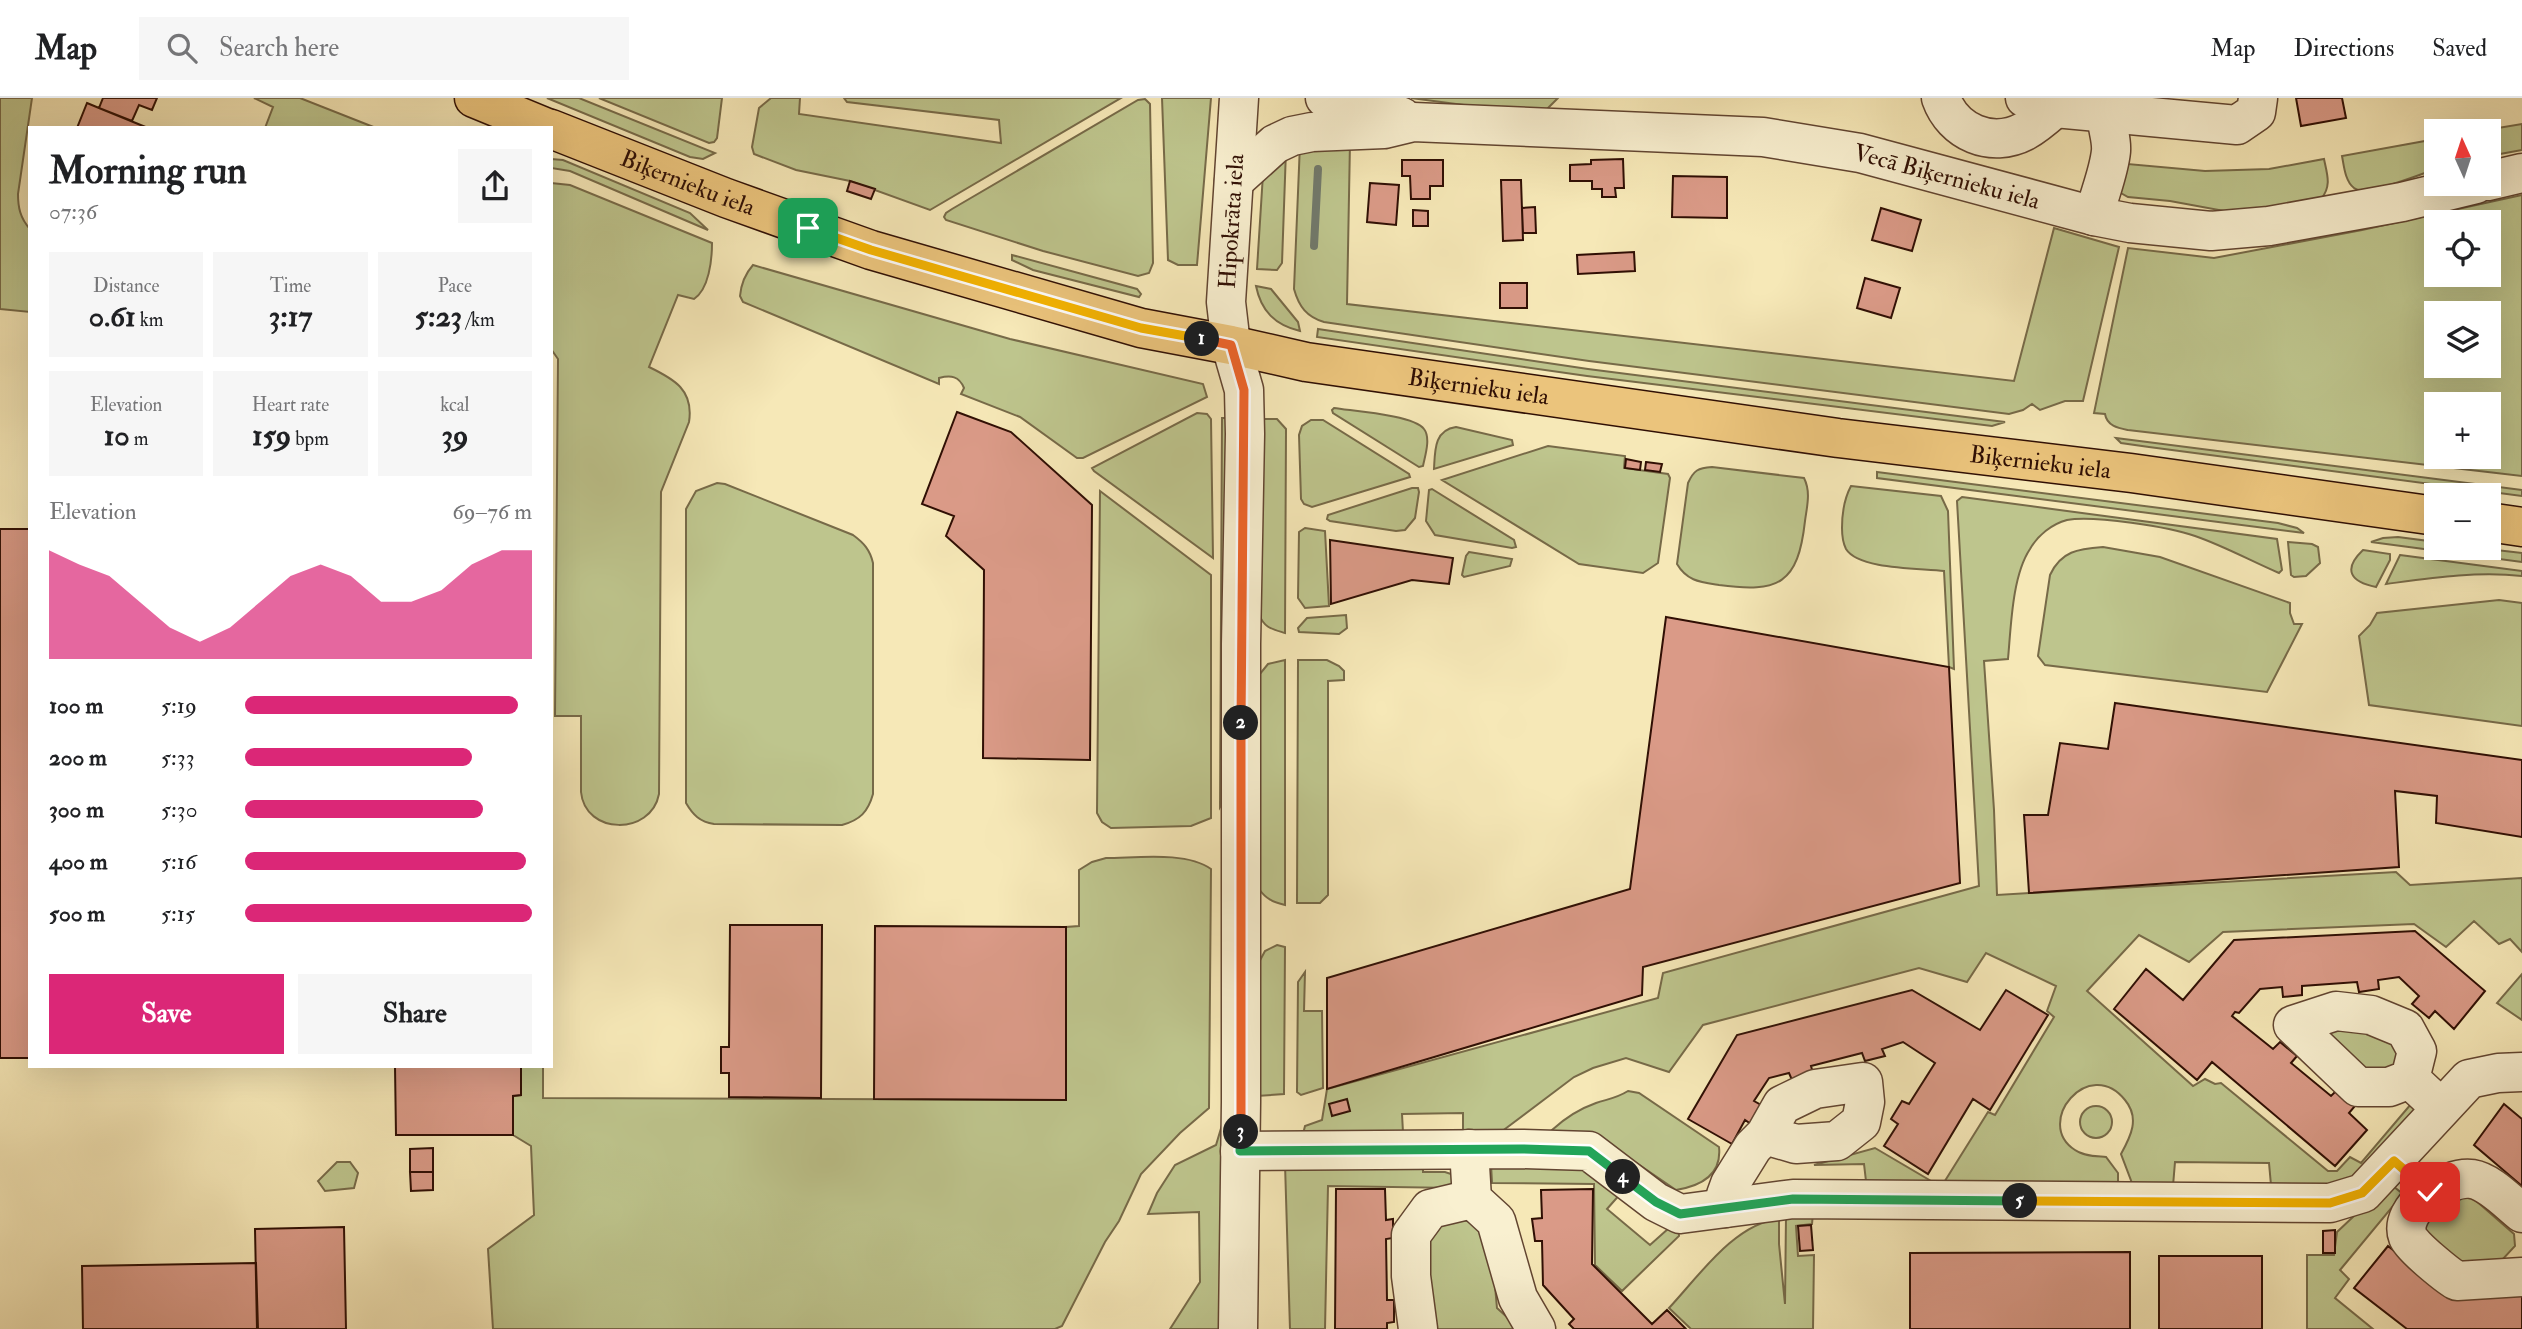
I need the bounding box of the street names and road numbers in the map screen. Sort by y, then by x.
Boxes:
street label: Vecā Biķernieku iela [1850,137,2045,217]
street label: Biķernieku iela [616,142,760,223]
street label: Hipokrāta iela [1211,152,1251,290]
street label: Biķernieku iela [1406,361,1552,412]
street label: Biķernieku iela [1968,438,2114,486]

